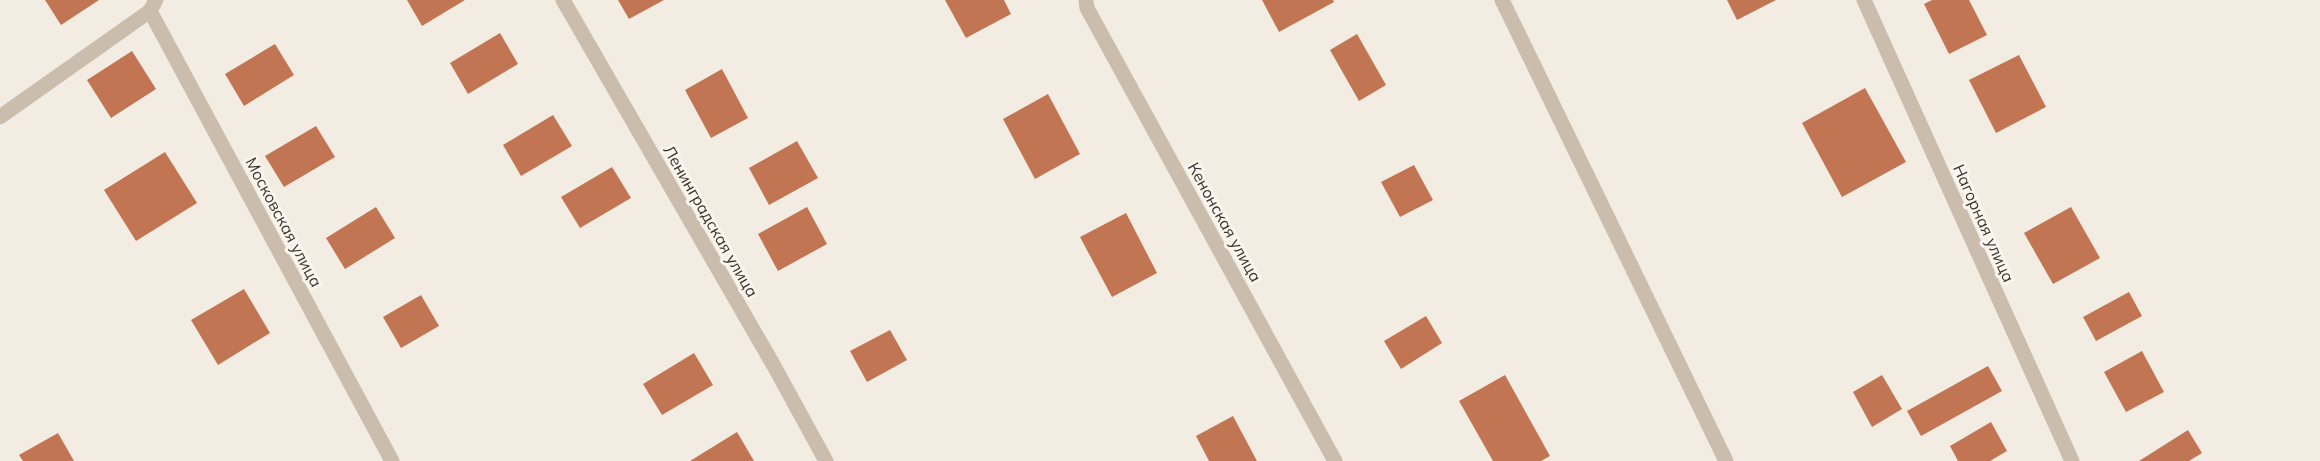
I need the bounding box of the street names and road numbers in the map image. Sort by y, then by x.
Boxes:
street label: Ленинградская улица [659,141,763,301]
street label: Московская улица [241,154,327,290]
street label: Кенонская улица [1184,159,1266,285]
street label: Нагорная улица [1949,161,2019,285]

